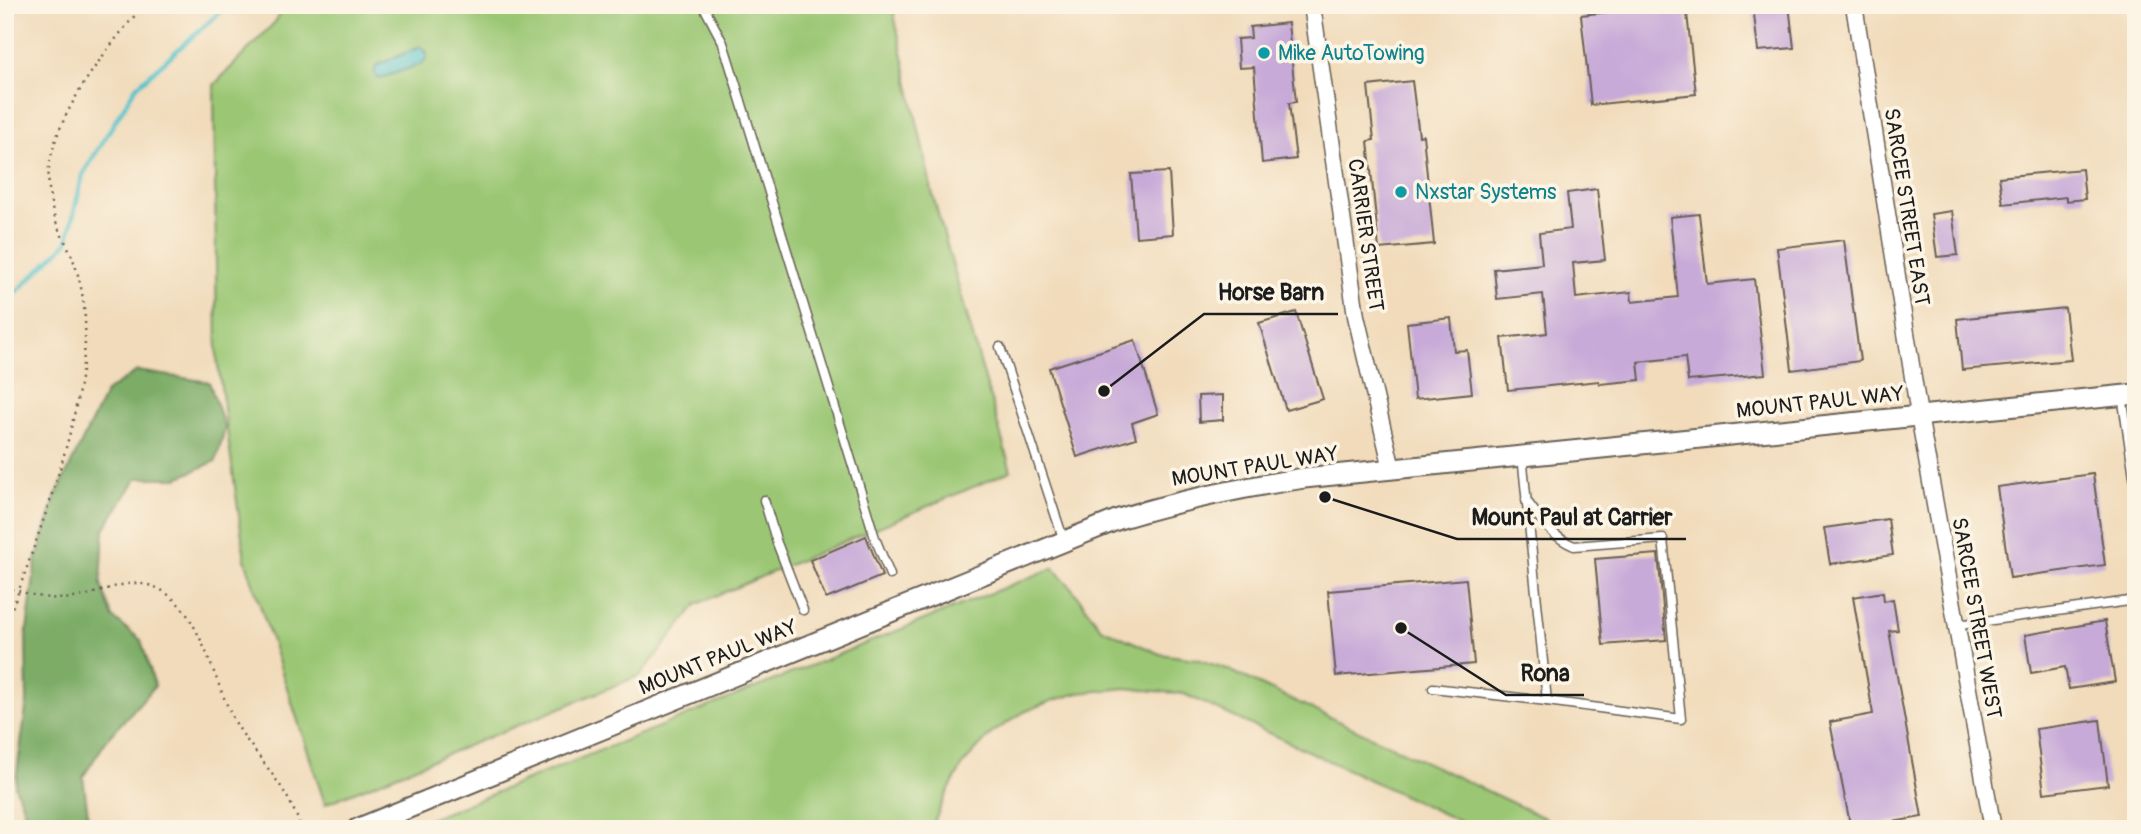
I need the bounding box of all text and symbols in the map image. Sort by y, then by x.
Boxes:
place label: Mike AutoTowing [1278,40,1425,67]
marker: Mike AutoTowing [1256,45,1272,61]
street label: SARCEE STREET EAST [1878,106,1936,308]
street label: CARRIER STREET [1341,157,1390,314]
place label: Nxstar Systems [1415,179,1557,206]
marker: Nxstar Systems [1393,184,1409,200]
callout: Horse Barn [1204,270,1338,314]
text: Horse Barn [1218,278,1324,307]
street label: MOUNT PAUL WAY [1735,380,1905,425]
street label: MOUNT PAUL WAY [1170,440,1340,493]
callout: Mount Paul at Carrier [1457,495,1686,539]
text: Mount Paul at Carrier [1472,503,1673,532]
street label: SARCEE STREET WEST [1945,515,2008,721]
street label: MOUNT PAUL WAY [635,613,801,702]
callout: Rona [1506,651,1584,695]
text: Rona [1520,659,1570,688]

